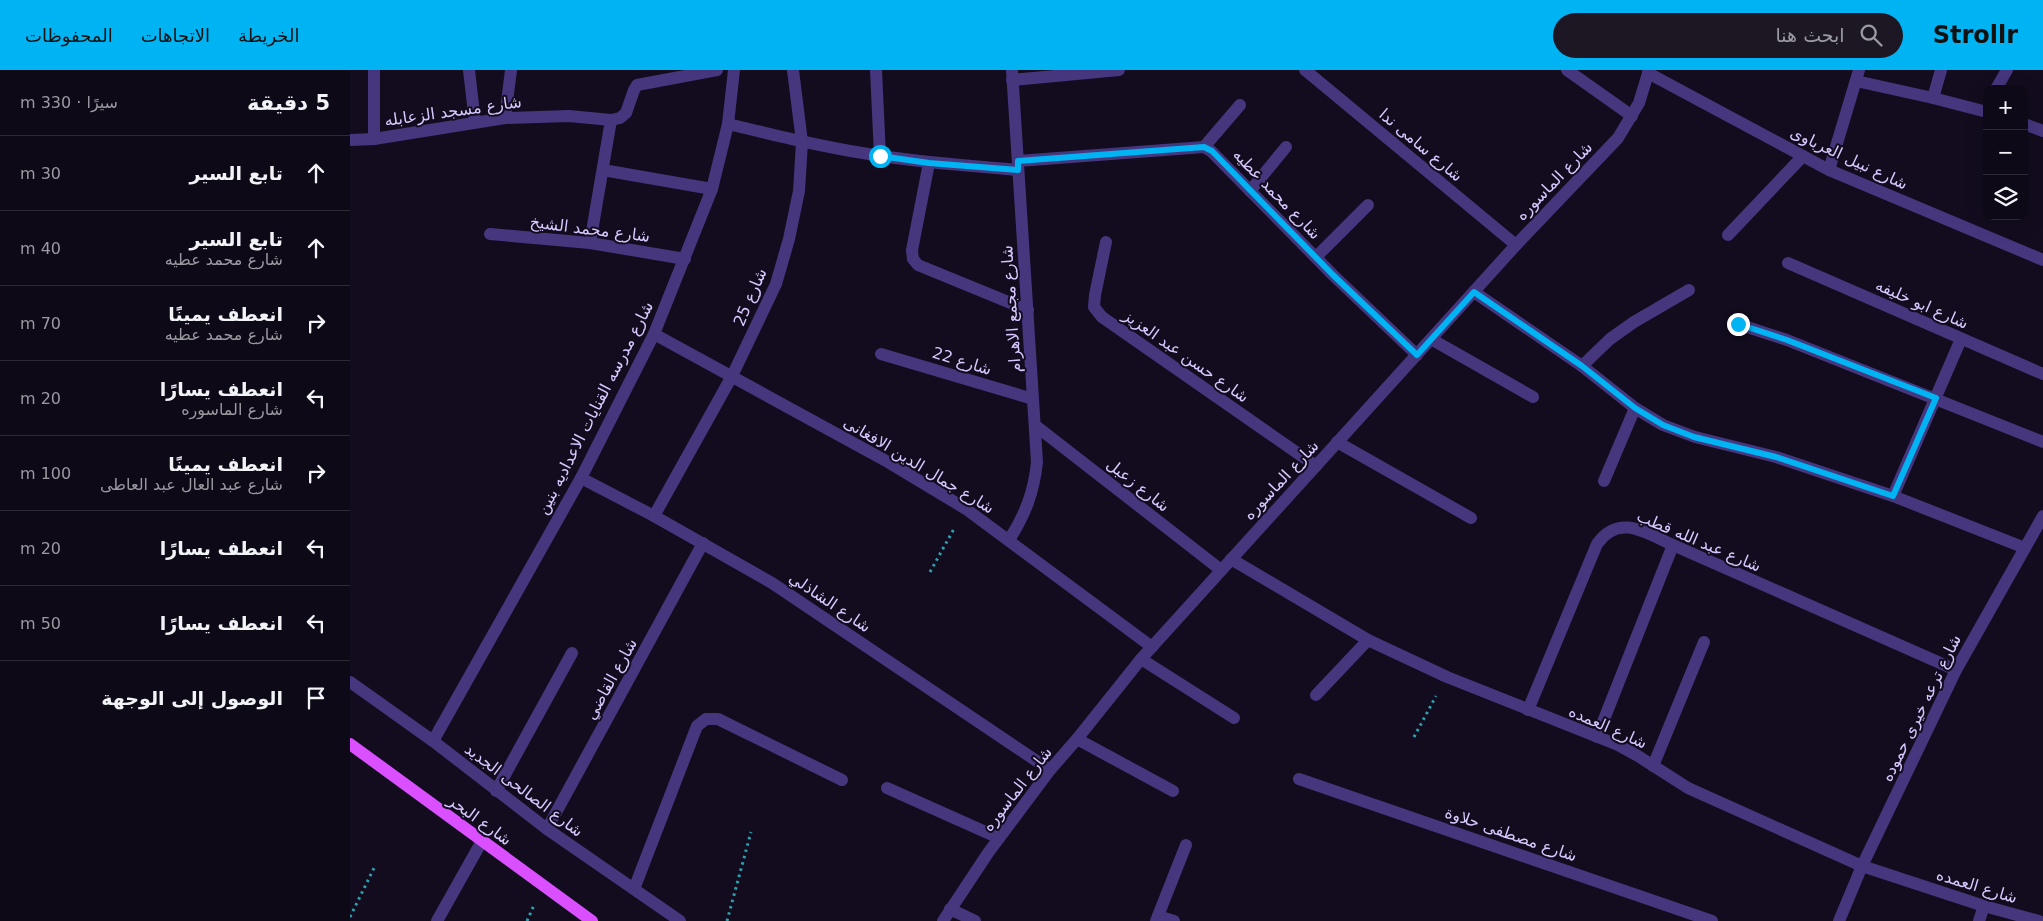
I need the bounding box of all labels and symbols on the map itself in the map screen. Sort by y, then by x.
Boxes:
street label: شارع مسجد الزعابله [383,92,523,131]
street label: شارع سامى ندا [1375,105,1467,186]
street label: شارع نبيل العرباوى [1787,122,1911,194]
street label: شارع الماسوره [1512,138,1597,225]
route start [869,145,892,168]
street label: شارع محمد عطيه [1228,145,1325,244]
street label: شارع محمد الشيخ [529,212,651,247]
street label: شارع مجمع الاهرام [997,245,1026,373]
street label: شارع 25 [729,265,772,329]
street label: شارع ابو خليفه [1872,275,1971,334]
street label: شارع مدرسه القنايات الاعداديه بنين [533,298,658,518]
street label: شارع حسن عبد العزيز [1118,305,1253,407]
route end [1727,313,1750,336]
street label: شارع 22 [930,343,994,380]
street label: شارع جمال الدين الافغانى [840,412,998,518]
street label: شارع الماسوره [1239,436,1323,524]
street label: شارع زعبل [1102,454,1173,516]
street label: شارع عبد الله قطب [1634,506,1764,577]
street label: شارع الشاذلي [785,568,874,637]
street label: شارع ترعه خيرى حموده [1877,631,1966,785]
street label: شارع القاضي [581,635,642,723]
street label: شارع العمده [1565,701,1650,754]
street label: شارع الصالحى الجديد [460,739,587,841]
street label: شارع الماسوره [978,743,1057,836]
street label: شارع البحر [443,790,515,850]
street label: شارع مصطفى حلاوة [1442,803,1579,866]
street label: شارع العمده [1934,865,2020,908]

